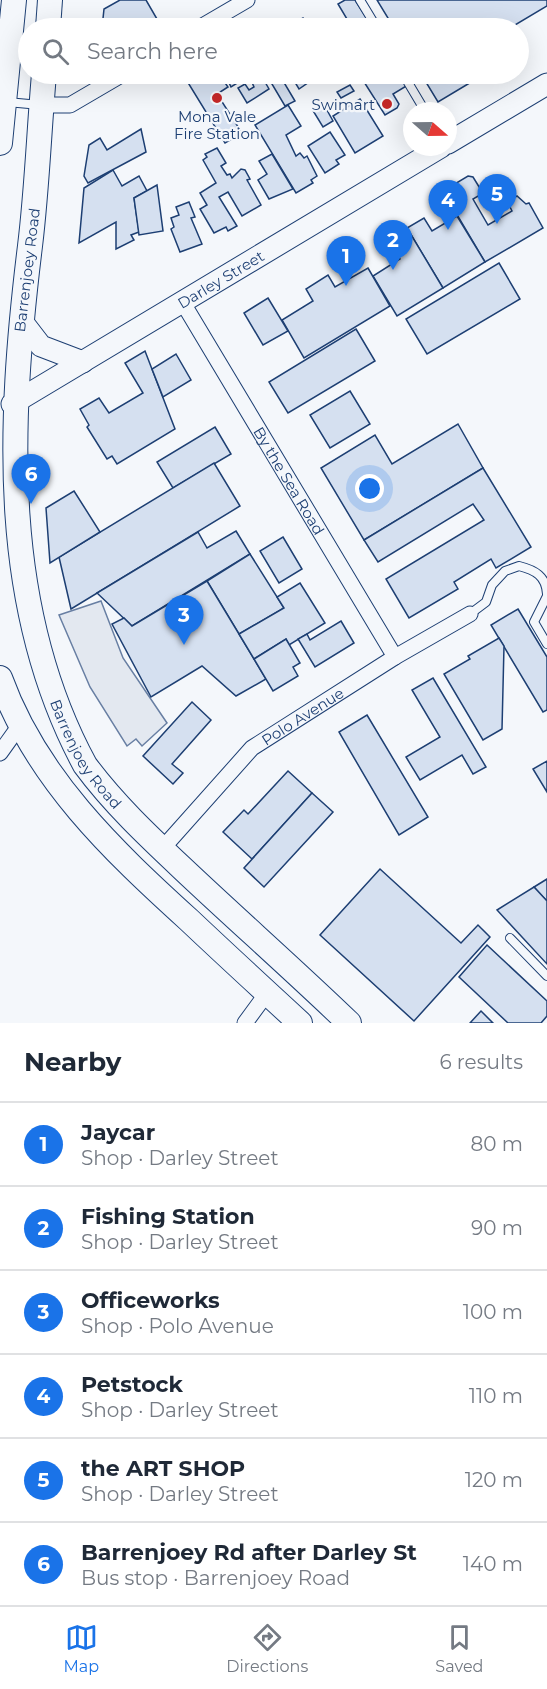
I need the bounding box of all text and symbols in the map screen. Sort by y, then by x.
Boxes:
search box [18,18,529,84]
icon: search [39,35,72,68]
text: Search here [87,38,218,65]
marker: Mona Vale Fire Station [210,91,224,105]
place label: Swimart [312,95,375,114]
marker: Swimart [380,97,394,111]
north arrow [403,102,457,156]
place label: Mona Vale Fire Station [174,107,260,143]
pin: 5 [478,174,516,224]
pin: 4 [428,180,468,230]
street label: Barrenjoey Road [10,207,44,333]
pin: 2 [374,220,412,270]
pin: 1 [326,236,366,286]
street label: Darley Street [174,246,267,312]
street label: By the Sea Road [250,423,329,538]
pin: 6 [12,454,51,504]
your location [355,474,384,503]
pin: 3 [164,596,204,645]
street label: Polo Avenue [258,683,347,749]
street label: Barrenjoey Road [46,696,126,812]
text: Nearby [24,1046,121,1078]
text: 6 results [439,1050,523,1074]
text: Jaycar [81,1119,155,1146]
text: 1 [40,1132,47,1156]
text: 80 m [471,1132,523,1156]
text: Shop · Darley Street [81,1146,279,1170]
text: Fishing Station [81,1203,255,1230]
text: 2 [38,1216,49,1240]
text: 90 m [471,1216,523,1240]
text: Shop · Darley Street [81,1230,279,1254]
text: Officeworks [81,1287,220,1314]
text: 3 [38,1300,49,1324]
text: 100 m [463,1300,523,1324]
text: Shop · Polo Avenue [81,1314,274,1338]
text: Petstock [81,1371,183,1398]
text: 4 [37,1384,50,1408]
text: 110 m [469,1384,523,1408]
text: Shop · Darley Street [81,1398,279,1422]
text: the ART SHOP [81,1455,245,1482]
text: 5 [38,1468,49,1492]
text: 120 m [465,1468,523,1492]
text: Shop · Darley Street [81,1482,279,1506]
text: Barrenjoey Rd after Darley St [81,1539,417,1566]
text: 6 [37,1552,50,1576]
text: 140 m [463,1552,523,1576]
text: Bus stop · Barrenjoey Road [81,1566,350,1590]
tab: Map [64,1621,99,1676]
tab: Directions [226,1621,308,1676]
tab: Saved [435,1621,483,1676]

